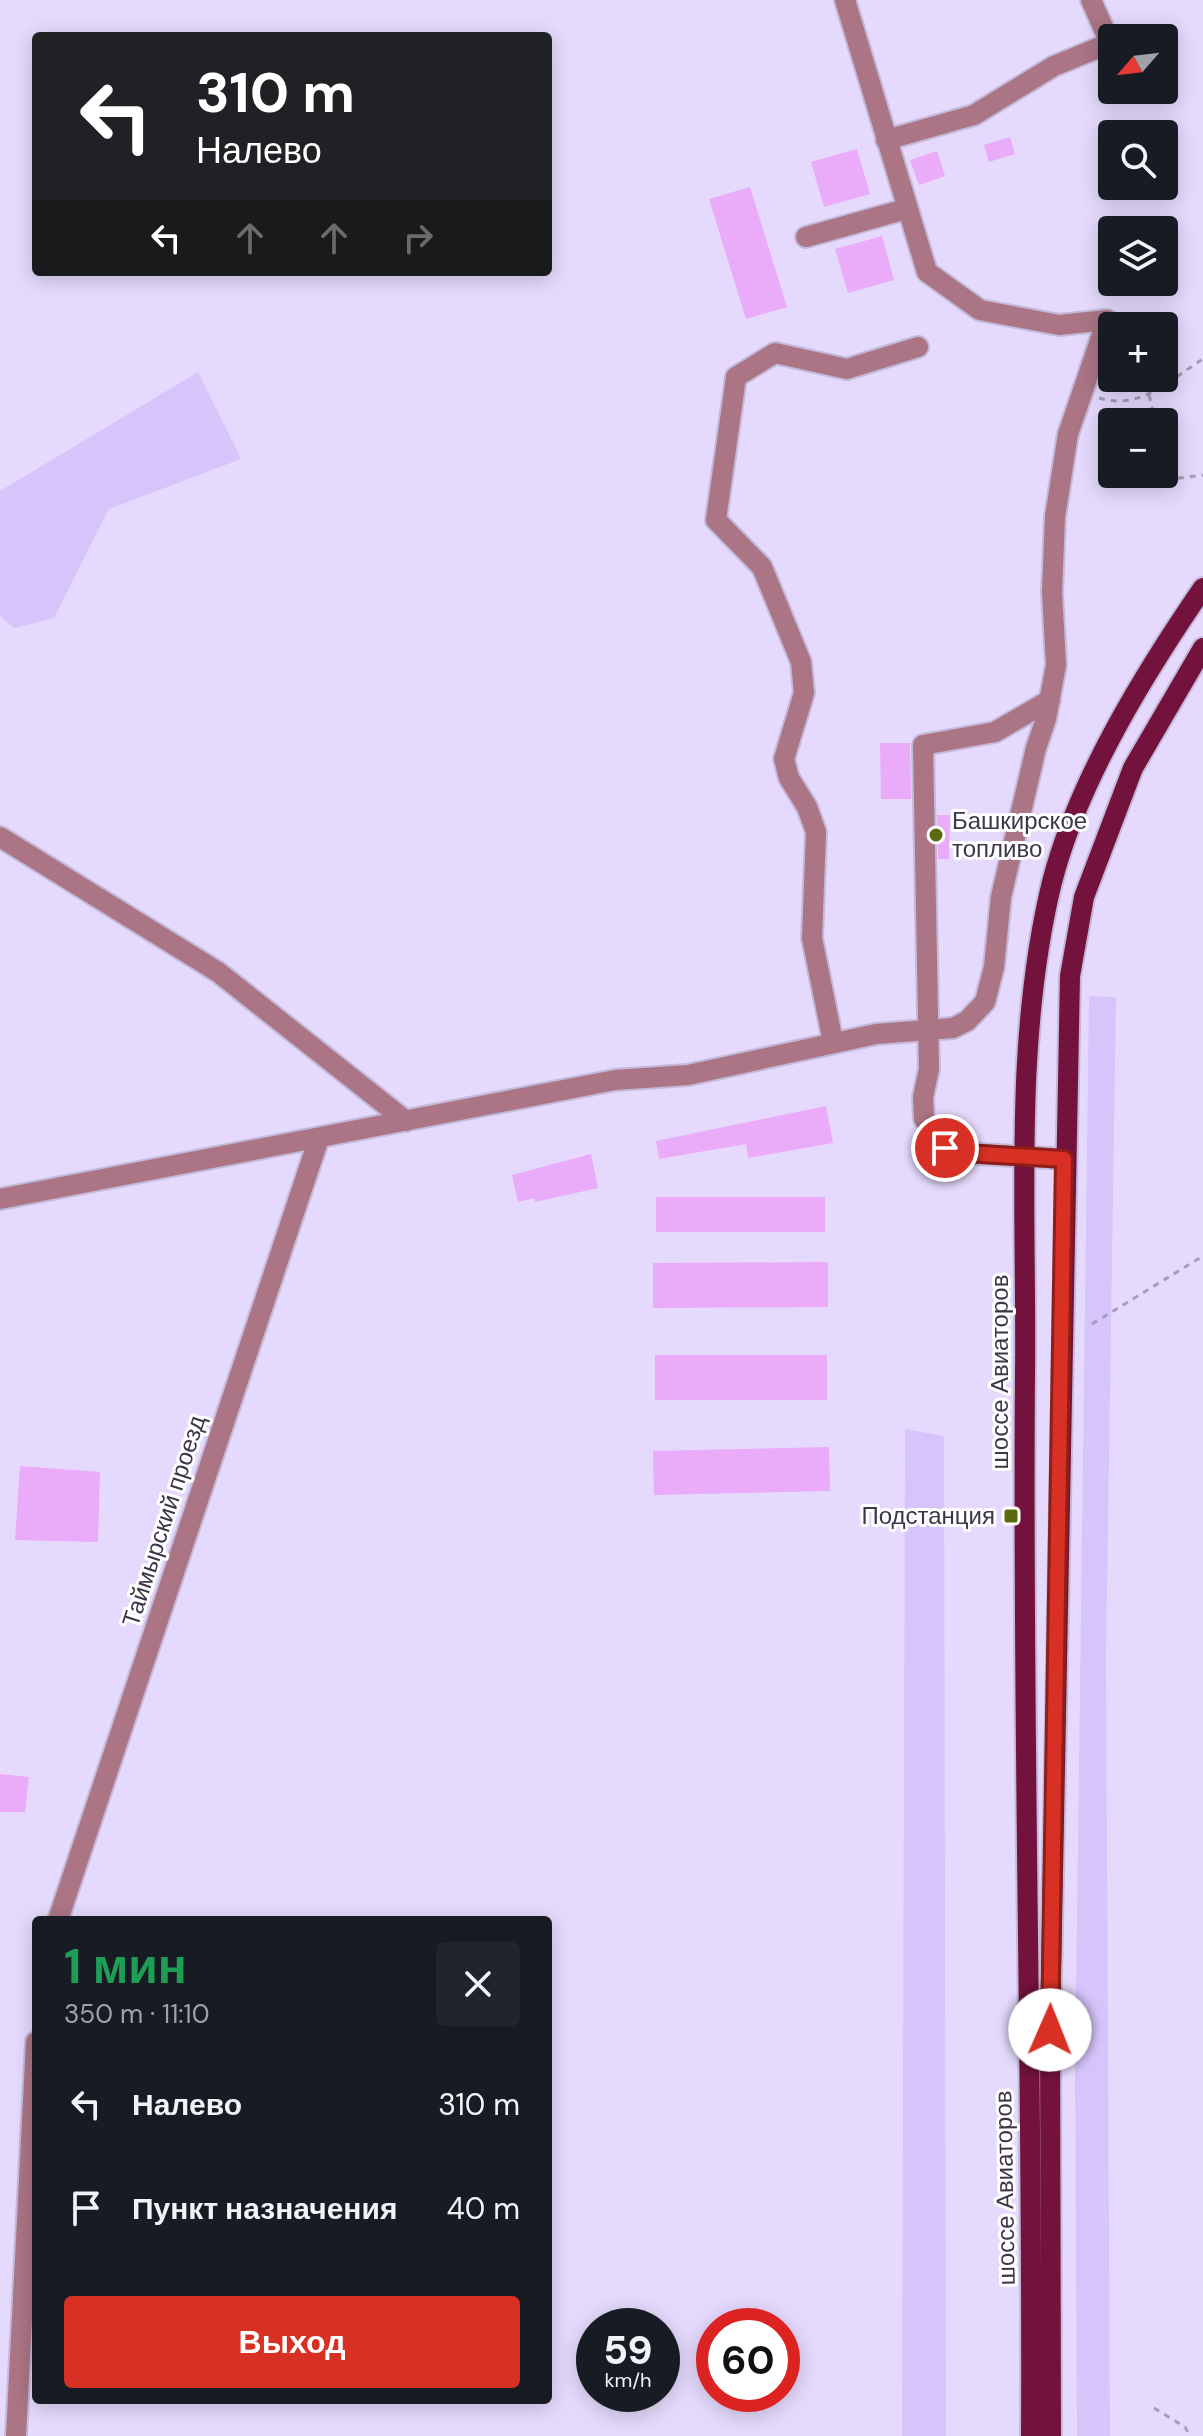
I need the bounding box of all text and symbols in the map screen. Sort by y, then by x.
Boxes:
north arrow [1098,24,1178,104]
map controls [1098,24,1178,488]
text: 310 m [196,56,355,129]
icon: left [64,64,168,168]
button: search [1098,120,1178,200]
text: Налево [196,127,322,174]
icon: left [144,216,188,260]
icon: ahead [228,216,272,260]
icon: ahead [312,216,356,260]
icon: right [396,216,440,260]
button: layers [1098,216,1178,296]
button: + [1098,312,1178,392]
button: − [1098,408,1178,488]
place label: Башкирское топливо [952,805,1087,864]
marker: Башкирское топливо [927,826,945,844]
pin [911,1114,979,1182]
icon: arrive [923,1126,967,1170]
street label: шоссе Авиаторов [984,1275,1015,1469]
street label: Таймырский проезд [115,1411,212,1630]
place label: Подстанция [861,1500,995,1531]
marker: Подстанция [1002,1507,1020,1525]
text: 1 мин [64,1935,187,1998]
button: close [436,1942,520,2026]
position arrow [1008,1988,1092,2072]
text: 350 m · 11:10 [64,1997,209,2031]
icon: left [64,2082,108,2126]
text: Налево [132,2085,242,2124]
text: 310 m [438,2085,520,2124]
street label: шоссе Авиаторов [987,2090,1022,2286]
icon: arrive [64,2186,108,2230]
text: Пункт назначения [132,2189,397,2228]
text: 40 m [447,2189,520,2228]
button: Выход [64,2296,520,2388]
speed limit sign: 60 [696,2308,800,2412]
text: 59 [603,2324,653,2376]
text: km/h [604,2367,652,2393]

